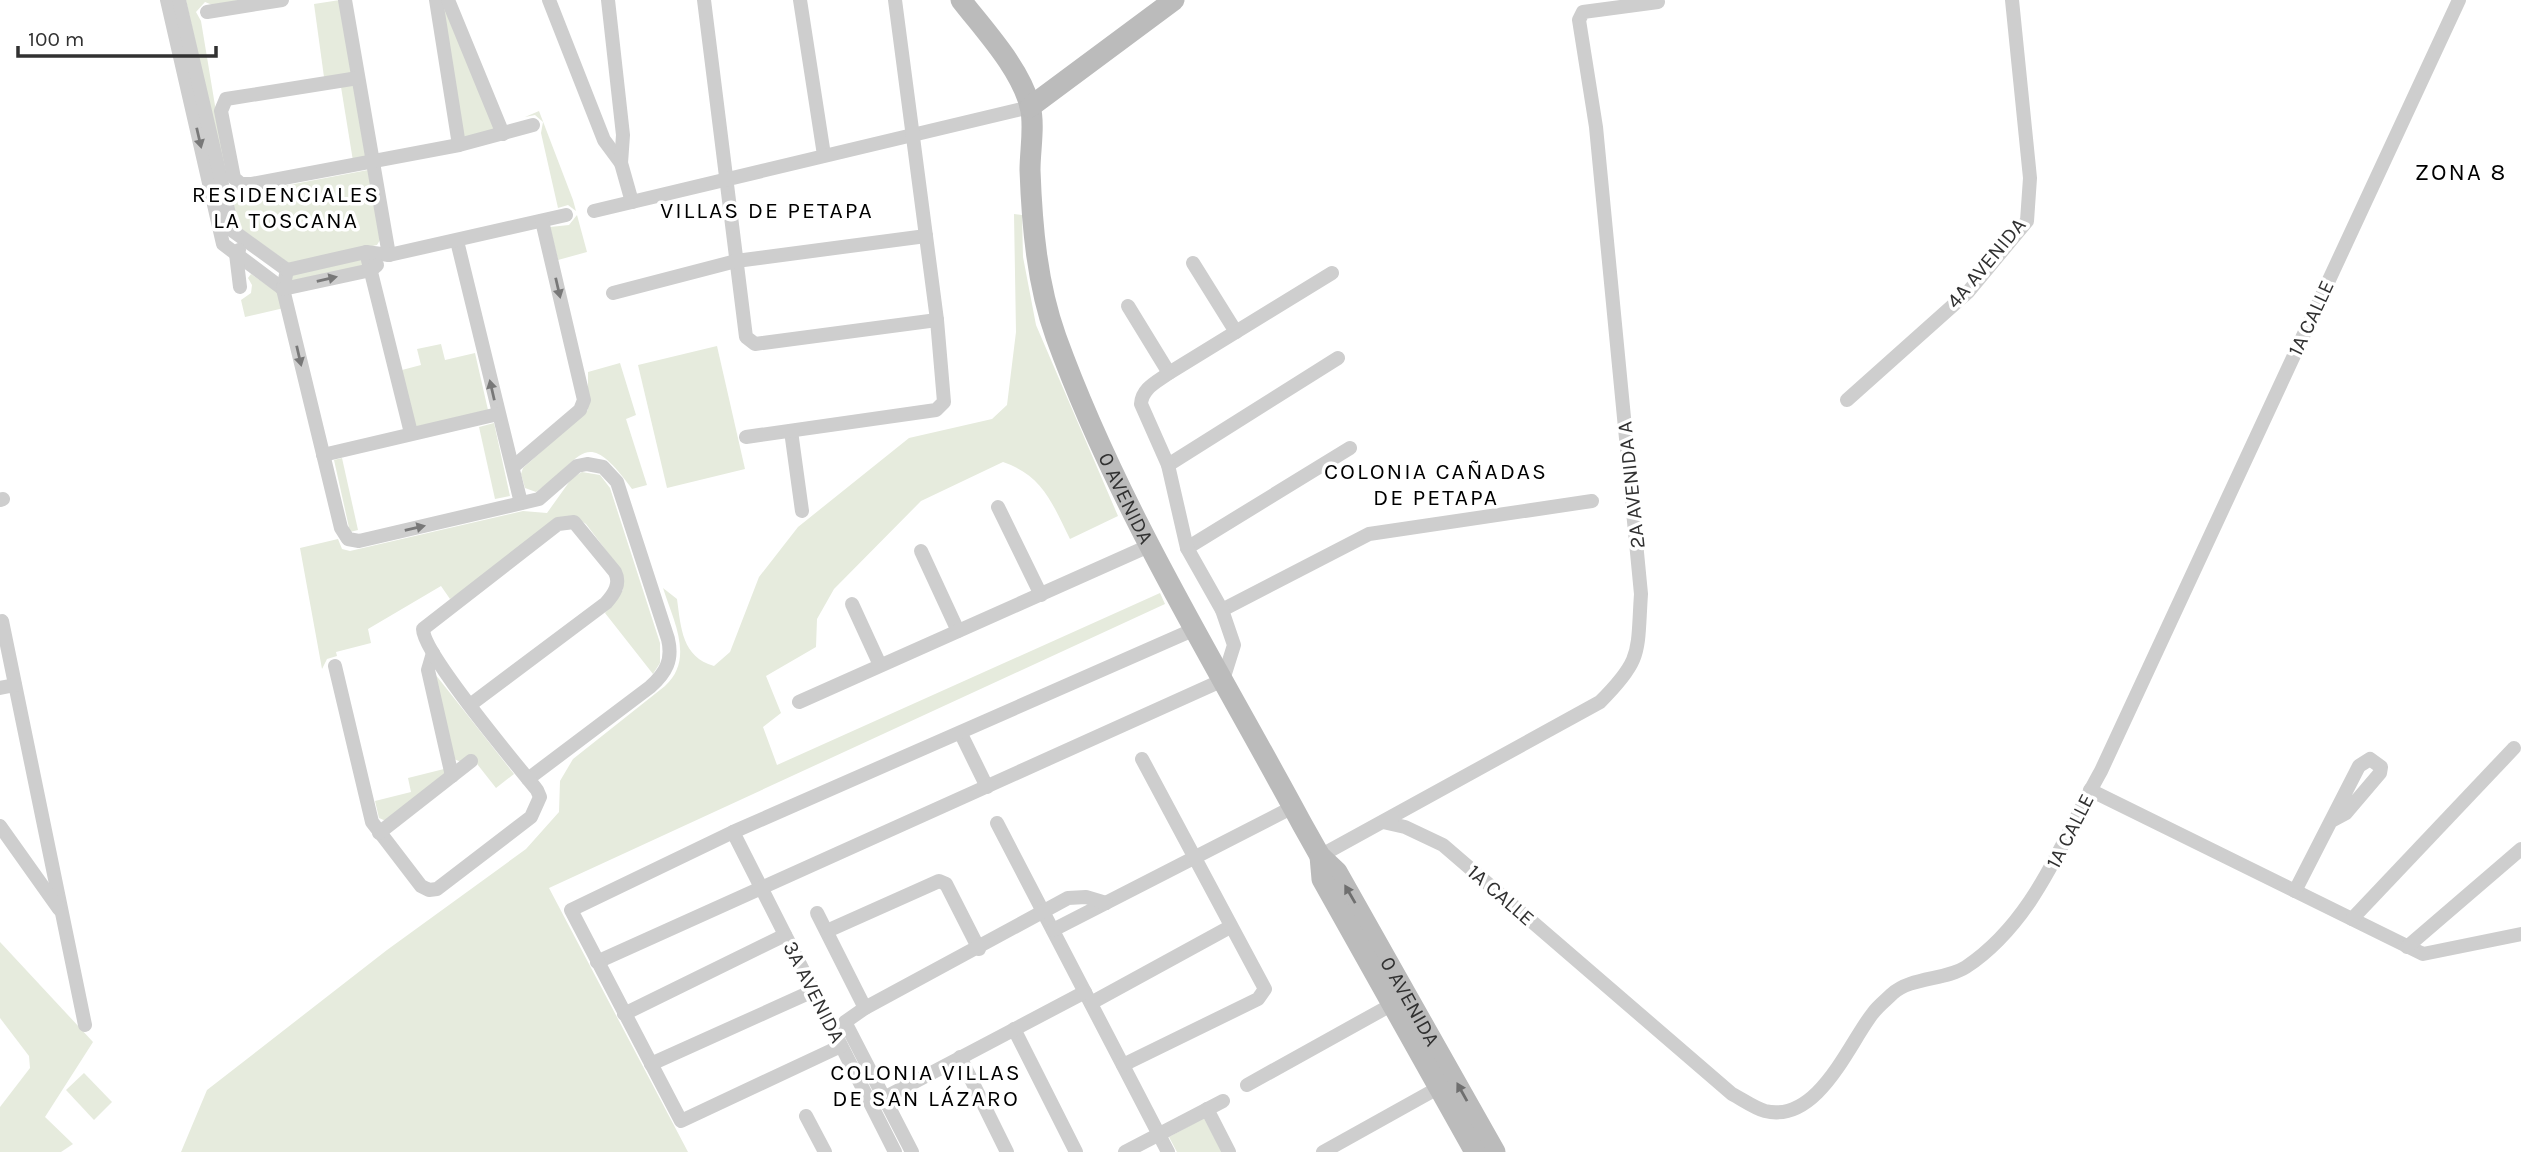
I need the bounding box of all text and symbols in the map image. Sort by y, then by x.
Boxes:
scale bar [18,14,215,58]
text: 100 m [28,27,85,51]
one-way arrow [194,127,205,149]
district label: ZONA 8 [2415,158,2507,186]
district label: RESIDENCIALES LA TOSCANA [192,181,380,234]
district label: VILLAS DE PETAPA [660,197,874,224]
street label: 4A AVENIDA [1941,213,2031,313]
one-way arrow [316,274,338,285]
one-way arrow [553,277,564,299]
street label: 1A CALLE [2283,277,2339,359]
one-way arrow [294,345,305,367]
one-way arrow [487,379,498,401]
street label: 2A AVENIDA A [1612,420,1650,550]
street label: 0 AVENIDA [1093,449,1158,548]
district label: COLONIA CAÑADAS DE PETAPA [1324,458,1548,511]
one-way arrow [404,522,426,533]
street label: 1A CALLE [2041,790,2099,872]
street label: 1A CALLE [1463,860,1539,930]
one-way arrow [1344,885,1356,904]
street label: 3A AVENIDA [778,937,850,1047]
street label: 0 AVENIDA [1375,952,1445,1050]
district label: COLONIA VILLAS DE SAN LÁZARO [830,1059,1022,1112]
one-way arrow [1456,1083,1468,1102]

